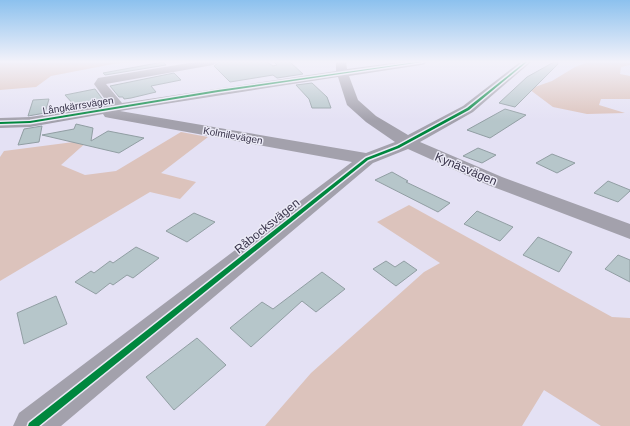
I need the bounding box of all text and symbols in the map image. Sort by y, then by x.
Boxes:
street label: Långkärrsvägen [42,94,114,117]
street label: Kolmilevägen [202,125,263,146]
street label: Kynäsvägen [433,150,499,188]
street label: Råbocksvägen [232,196,302,256]

